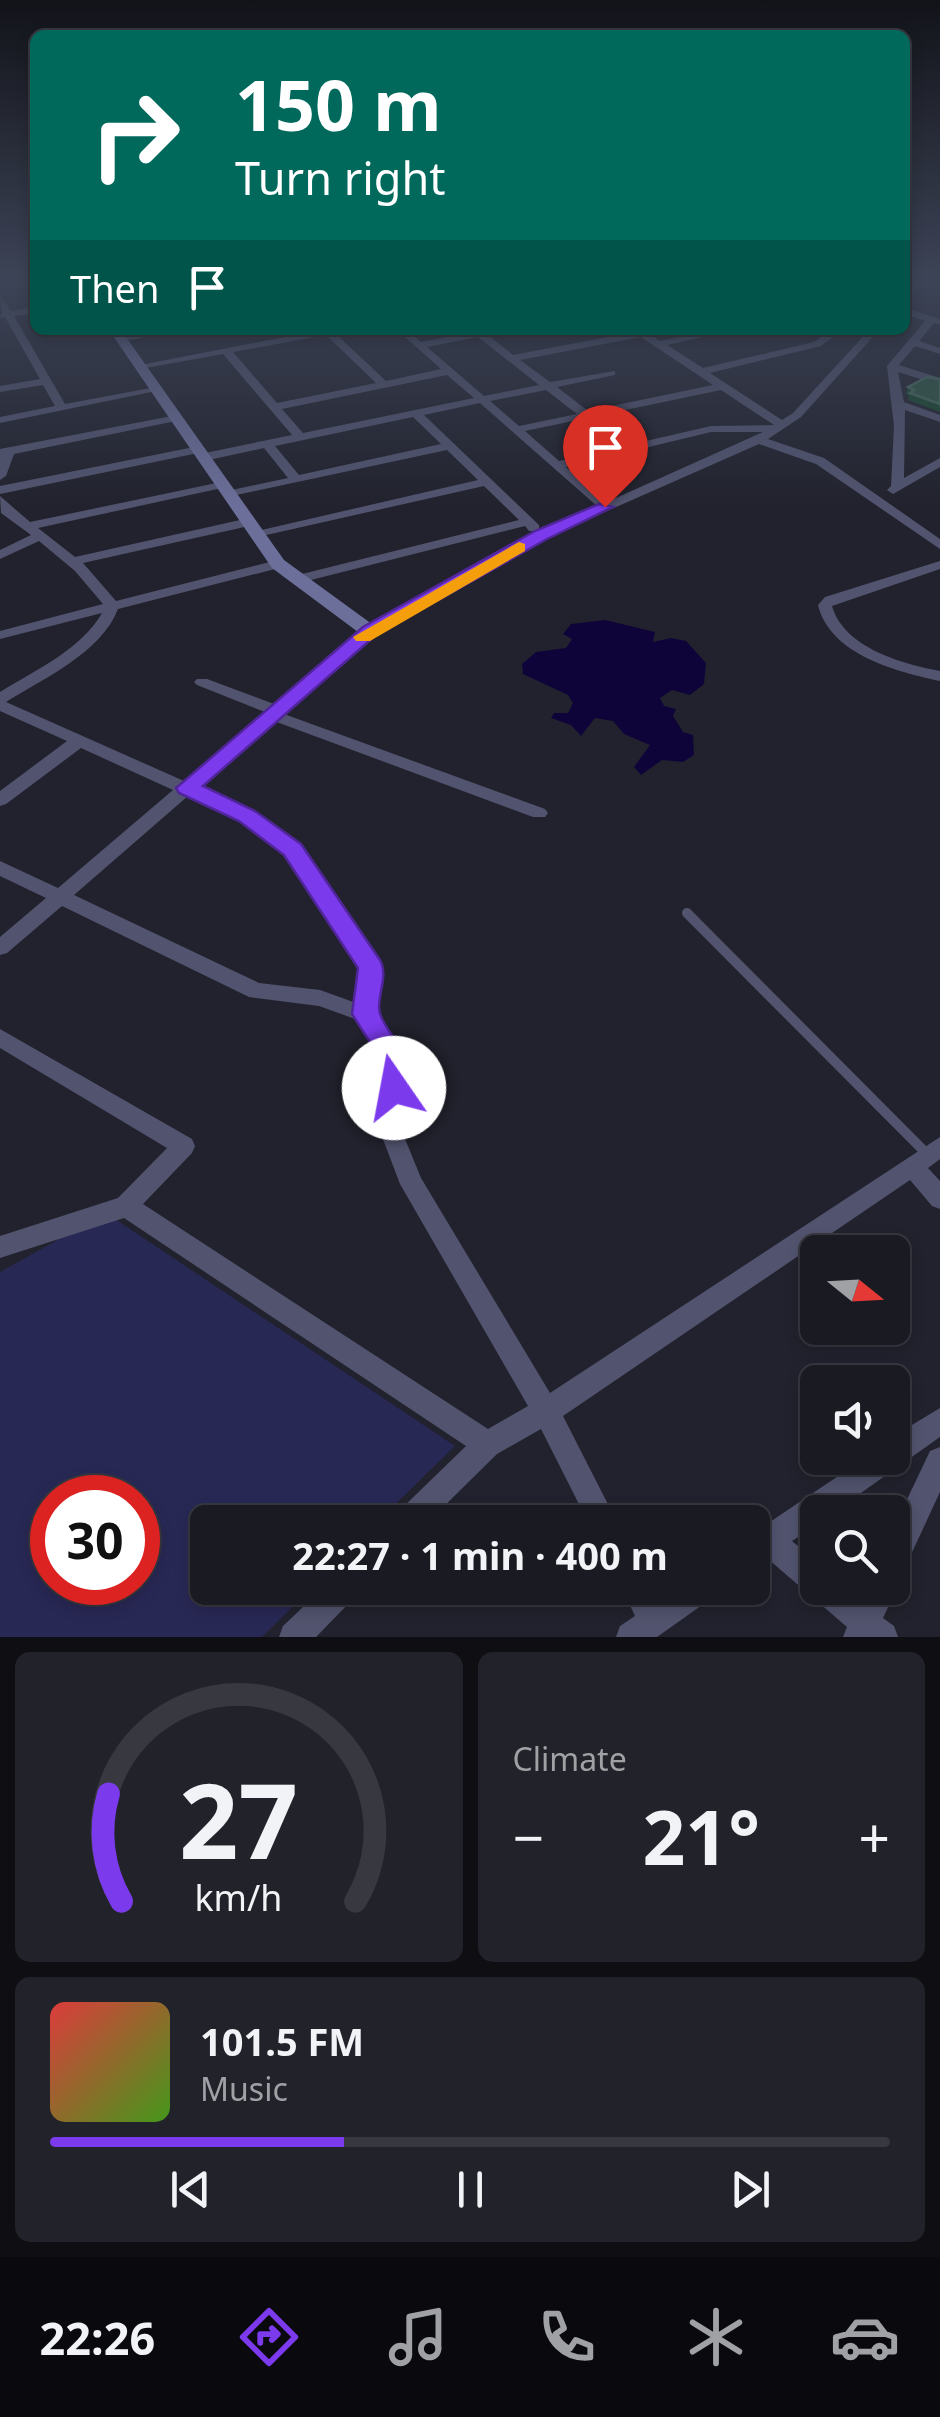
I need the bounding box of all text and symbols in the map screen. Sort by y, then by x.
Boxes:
text: 150 m [235,56,442,152]
icon: right [70,70,200,200]
text: Turn right [235,147,446,208]
icon: arrive [180,260,235,315]
text: Then [70,262,160,314]
pin [563,405,648,508]
icon: arrive [578,420,633,475]
position arrow [342,1036,446,1140]
north arrow [800,1235,910,1345]
map controls [800,1235,910,1605]
button: sound [800,1365,910,1475]
speed limit sign: 30 [30,1475,160,1605]
button: search [800,1495,910,1605]
text: 22:27 · 1 min · 400 m [292,1529,668,1581]
text: Climate [513,1737,627,1780]
text: 27 [179,1748,298,1889]
text: 21° [642,1785,760,1887]
text: − [513,1799,544,1874]
text: + [859,1799,890,1874]
text: km/h [195,1873,283,1921]
text: 101.5 FM [200,2015,364,2067]
text: Music [200,2067,288,2110]
icon: previous [163,2162,218,2217]
icon: pause [443,2162,498,2217]
icon: next [723,2162,778,2217]
icon: directions [234,2302,304,2372]
icon: music [383,2302,453,2372]
icon: phone [532,2302,602,2372]
icon: climate [681,2302,751,2372]
icon: car [830,2302,900,2372]
text: 22:26 [40,2307,155,2368]

